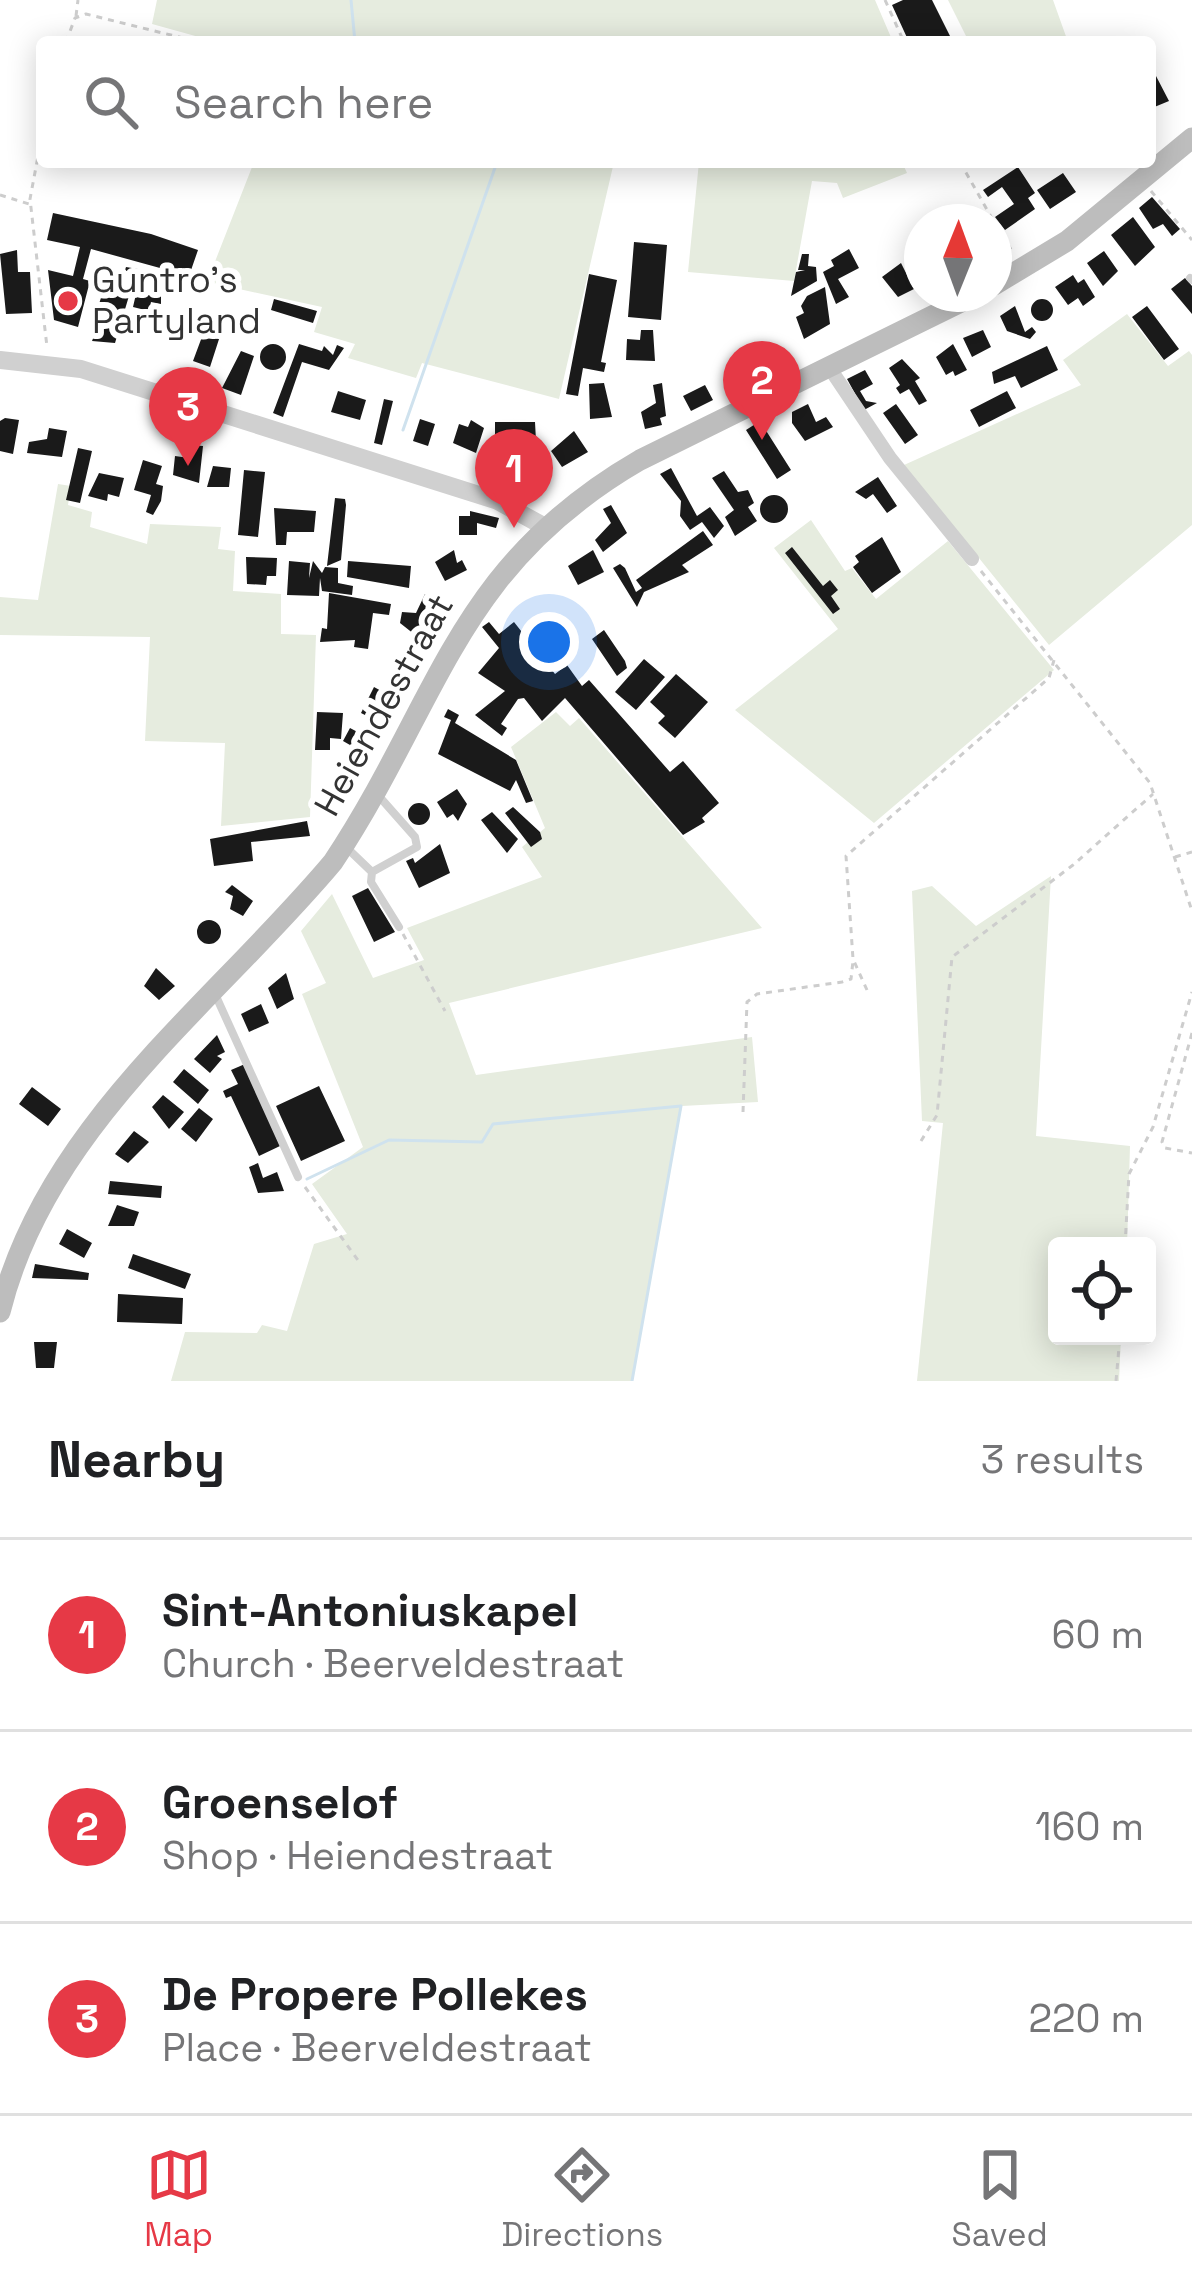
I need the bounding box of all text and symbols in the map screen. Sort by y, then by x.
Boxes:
search box [36,36,1156,168]
icon: search [78,69,144,135]
text: Search here [174,74,433,131]
north arrow [904,204,1012,312]
place label: Guntro's Partyland [92,257,261,344]
marker: Guntro's Partyland [55,288,81,314]
pin: 2 [723,341,801,440]
pin: 3 [149,367,227,466]
pin: 1 [475,429,553,528]
street label: Heiendestraat [304,586,464,824]
your location [519,612,579,672]
map controls [1048,1237,1156,1345]
button: locate [1048,1237,1156,1345]
text: Nearby [48,1427,225,1492]
text: 3 results [981,1435,1144,1484]
text: Sint-Antoniuskapel [162,1582,578,1639]
text: 1 [78,1610,96,1659]
text: 60 m [1052,1610,1144,1659]
text: Church · Beerveldestraat [162,1639,624,1688]
text: Groenselof [162,1774,398,1831]
text: 2 [75,1802,99,1851]
text: 160 m [1035,1802,1144,1851]
text: Shop · Heiendestraat [162,1831,553,1880]
text: De Propere Pollekes [162,1966,588,2023]
text: 3 [75,1994,99,2043]
text: 220 m [1028,1994,1144,2043]
text: Place · Beerveldestraat [162,2023,592,2072]
tab: Map [144,2142,213,2256]
tab: Directions [501,2142,663,2256]
tab: Saved [952,2142,1048,2256]

